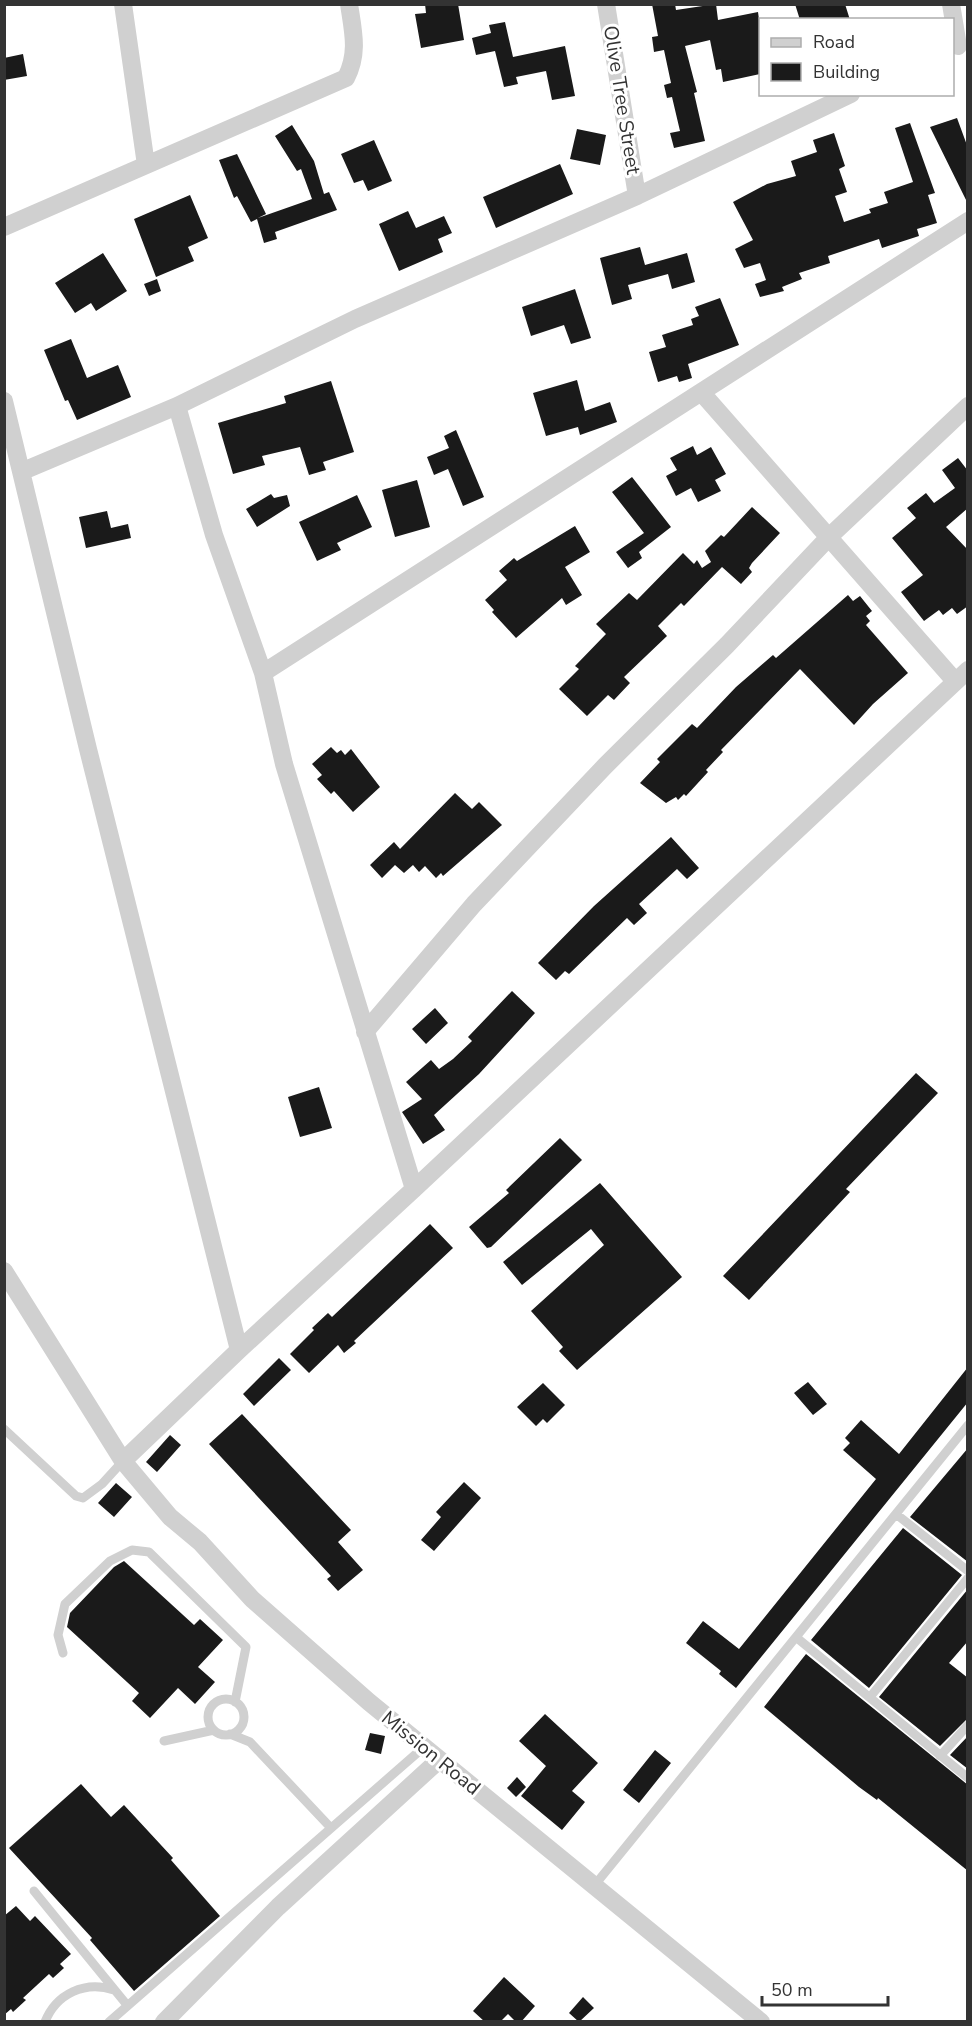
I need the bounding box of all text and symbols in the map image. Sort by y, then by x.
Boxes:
legend [759,18,954,96]
street label: Olive Tree Street [597,24,647,177]
text: Road [813,30,855,54]
text: Building [813,60,880,84]
street label: Mission Road [376,1705,486,1801]
scale bar [762,1969,888,2007]
text: 50 m [771,1978,813,2002]

